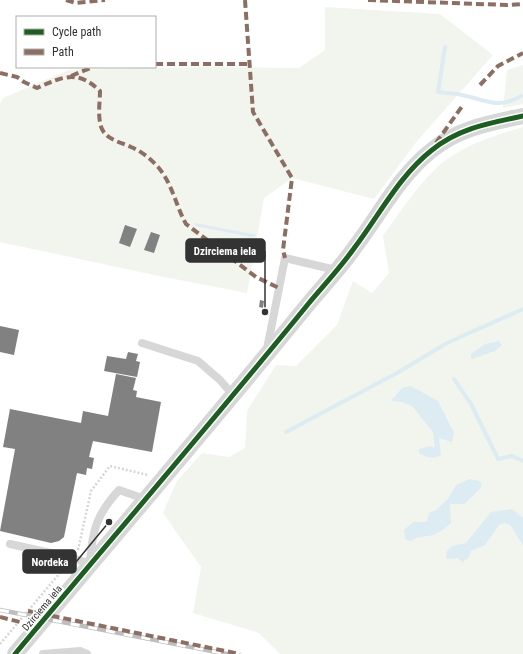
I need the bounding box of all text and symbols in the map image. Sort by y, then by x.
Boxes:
legend [16,16,156,68]
text: Cycle path [52,25,102,39]
text: Path [52,45,74,59]
callout: Dzirciema iela [186,239,265,262]
text: Dzirciema iela [194,245,256,258]
callout: Nordeka [23,550,76,573]
text: Nordeka [32,556,68,569]
street label: Dzirciema iela [20,583,64,633]

